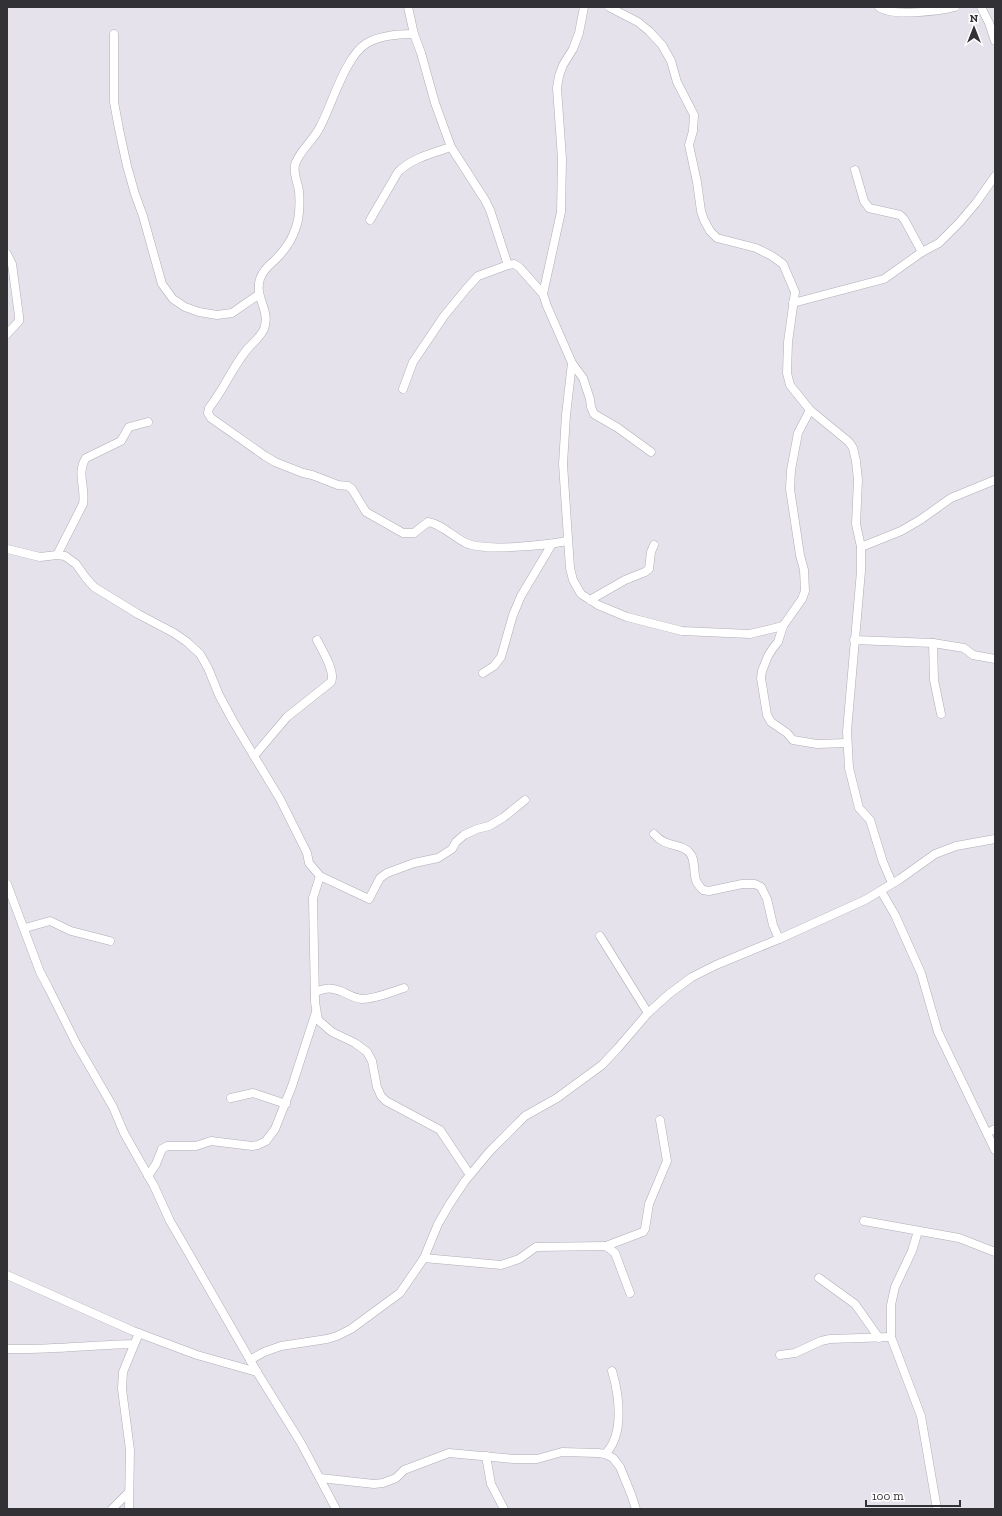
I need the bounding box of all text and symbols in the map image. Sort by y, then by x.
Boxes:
north arrow [954,8,994,48]
text: N [970,12,979,25]
scale bar [866,1482,960,1508]
text: 100 m [872,1489,904,1503]

